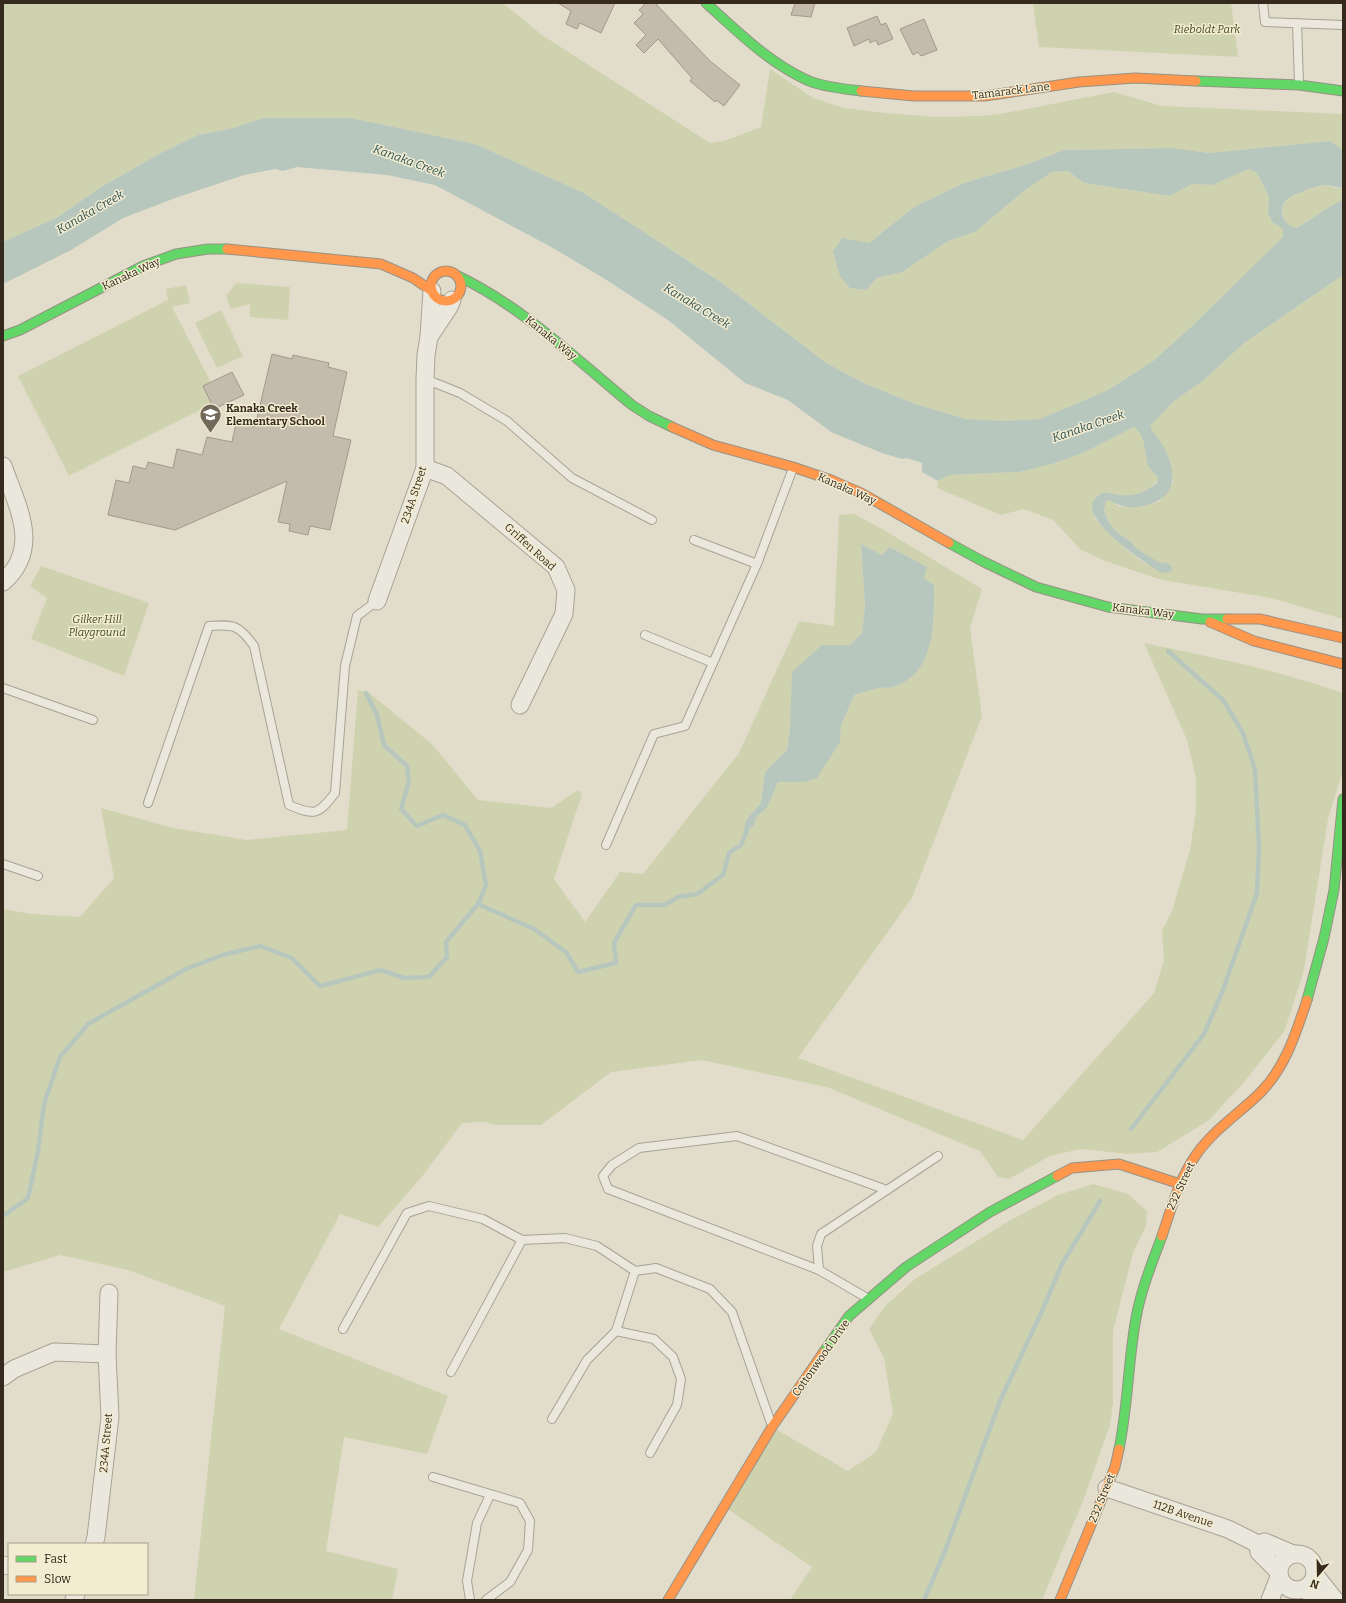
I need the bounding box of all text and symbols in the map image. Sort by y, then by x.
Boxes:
park label: Rieboldt Park [1174,23,1241,36]
street label: Tamarack Lane [972,80,1050,102]
water label: Kanaka Creek [371,142,447,181]
water label: Kanaka Creek [54,187,126,237]
street label: Kanaka Way [100,255,162,293]
water label: Kanaka Creek [661,281,733,332]
street label: Kanaka Way [523,313,579,363]
school or university icon: Kanaka Creek Elementary School [198,401,224,434]
place label: Kanaka Creek Elementary School [226,402,325,428]
water label: Kanaka Creek [1050,407,1126,445]
street label: 234A Street [399,465,429,525]
street label: Kanaka Way [816,470,878,508]
street label: Griffen Road [502,521,559,574]
street label: Kanaka Way [1111,601,1175,621]
park label: Gilker Hill Playground [68,613,126,639]
street label: 232 Street [1164,1160,1198,1212]
street label: Cottonwood Drive [790,1317,852,1399]
street label: 234A Street [97,1413,115,1473]
street label: 232 Street [1086,1472,1118,1524]
street label: 112B Avenue [1151,1498,1215,1530]
legend [8,1543,148,1595]
text: Fast [44,1552,68,1566]
north arrow [1298,1555,1338,1595]
text: Slow [44,1572,71,1586]
text: N [1308,1576,1321,1591]

